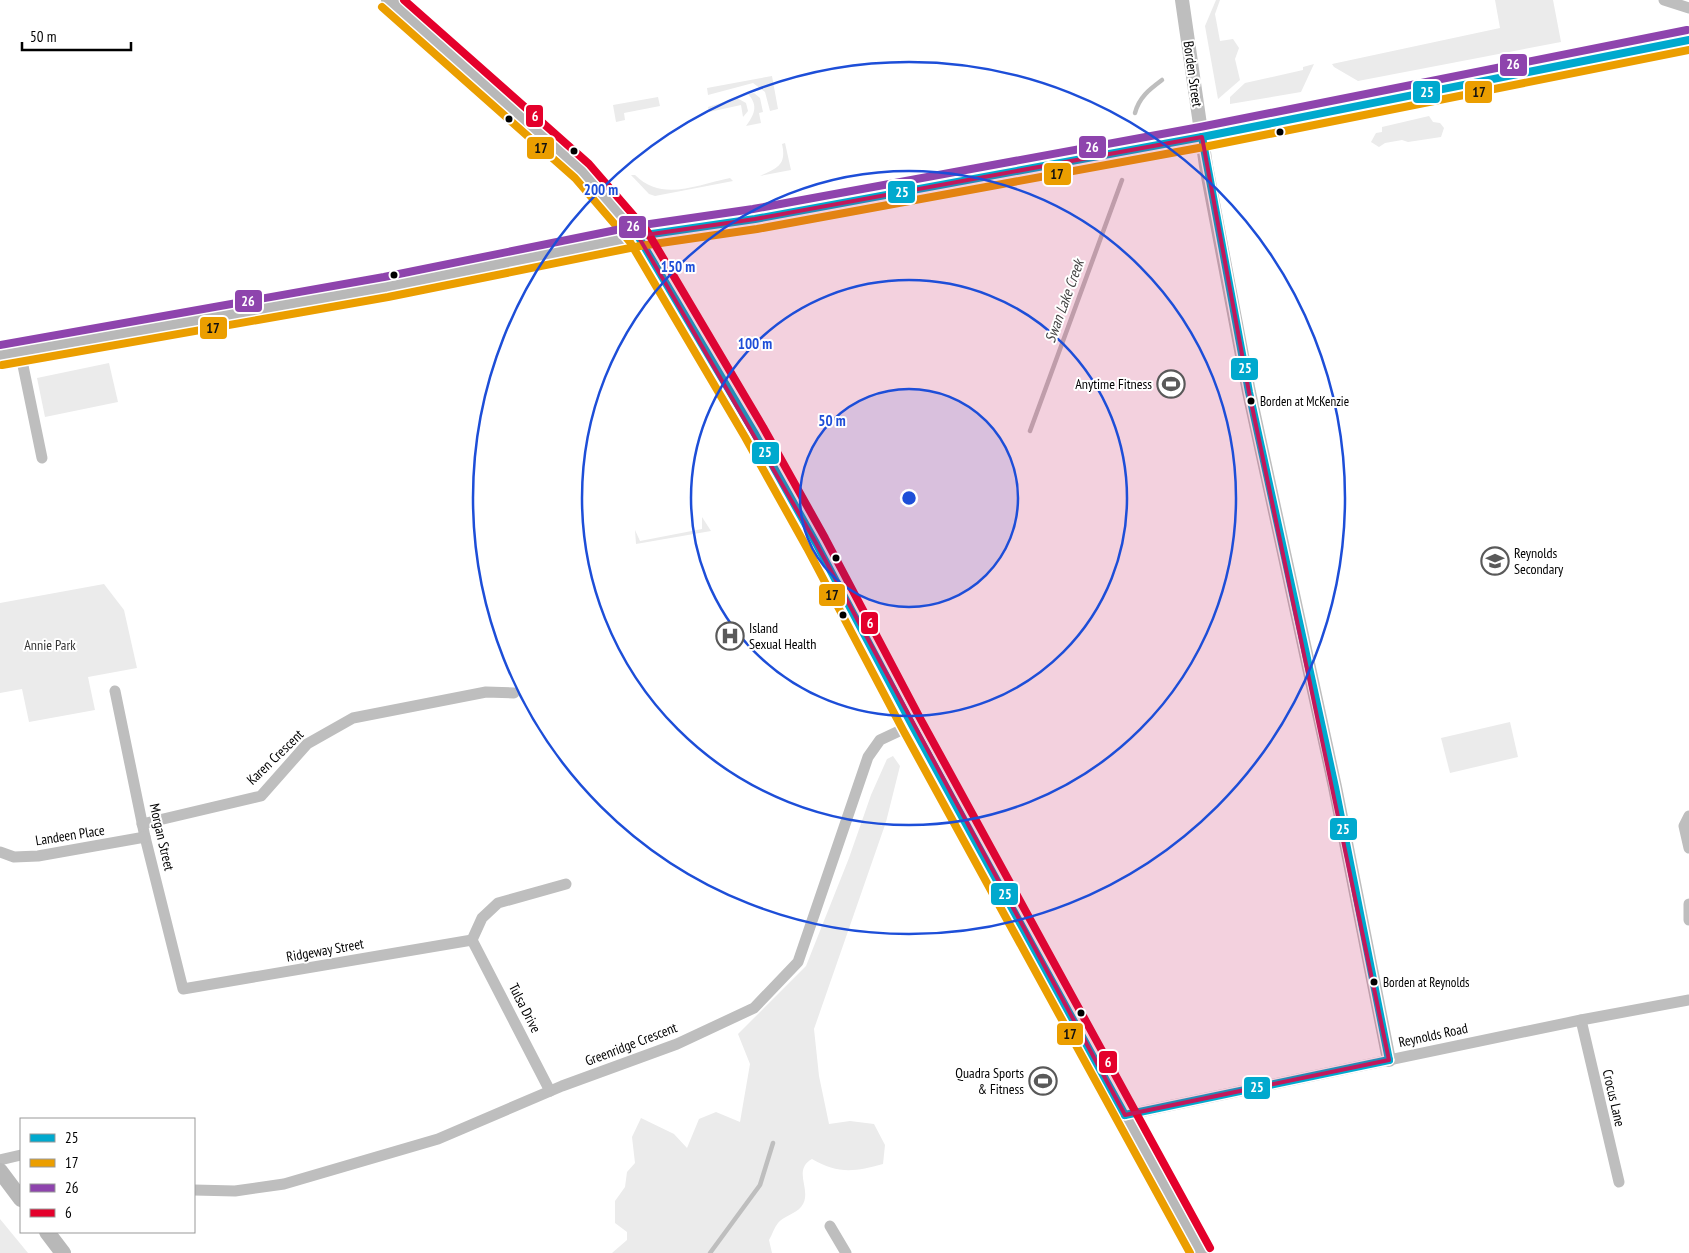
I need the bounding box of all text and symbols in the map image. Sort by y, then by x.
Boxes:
scale bar [22,20,131,52]
text: 50 m [30,27,56,46]
street label: Borden Street [1179,40,1207,108]
line badge: 26 [1499,53,1528,77]
text: 26 [1506,55,1520,73]
line badge: 25 [1412,80,1441,104]
line badge: 17 [1464,80,1493,104]
text: 25 [1420,83,1434,101]
text: 17 [1472,83,1486,101]
line badge: 6 [525,104,544,128]
text: 6 [532,107,539,125]
unlabelled marker [504,114,514,124]
unlabelled marker [1275,127,1285,137]
line badge: 26 [1078,135,1107,159]
line badge: 17 [526,136,555,160]
text: 26 [1085,138,1099,156]
text: 17 [534,139,548,157]
unlabelled marker [569,146,579,156]
line badge: 17 [1043,162,1072,186]
text: 17 [1050,165,1064,183]
text: 200 m [584,180,618,199]
line badge: 25 [887,180,916,204]
text: 25 [895,183,909,201]
line badge: 26 [618,215,647,239]
text: 26 [626,217,640,235]
water label: Swan Lake Creek [1040,255,1089,345]
text: 150 m [661,257,695,276]
unlabelled marker [389,270,399,280]
line badge: 26 [234,289,263,313]
text: 26 [241,292,255,310]
line badge: 17 [199,316,228,340]
text: 17 [206,319,220,337]
text: 100 m [738,334,772,353]
line badge: 25 [1230,357,1259,381]
text: 25 [1238,359,1252,377]
sports icon: Anytime Fitness [1156,369,1186,399]
place label: Anytime Fitness [1075,375,1152,393]
place label: Borden at McKenzie [1260,393,1349,410]
marker: Borden at McKenzie [1246,396,1256,406]
text: 50 m [818,411,846,430]
line badge: 25 [751,441,780,465]
text: 25 [758,443,772,461]
centre of rings [900,489,918,507]
place label: Reynolds Secondary [1514,544,1564,578]
school or university icon: Reynolds Secondary [1480,546,1510,576]
unlabelled marker [831,553,841,563]
line badge: 17 [818,583,846,607]
text: 17 [825,586,839,604]
unlabelled marker [838,610,848,620]
line badge: 6 [860,611,879,635]
text: 6 [867,614,874,632]
place label: Island Sexual Health [749,619,816,653]
hospital icon: Island Sexual Health [715,621,745,651]
park label: Annie Park [24,636,76,654]
street label: Karen Crescent [243,725,307,788]
street label: Morgan Street [146,802,179,873]
line badge: 25 [1329,817,1358,841]
text: 25 [1336,820,1350,838]
street label: Landeen Place [34,821,106,849]
line badge: 25 [990,882,1019,906]
text: 25 [998,885,1012,903]
street label: Ridgeway Street [285,934,365,966]
place label: Borden at Reynolds [1383,974,1469,991]
marker: Borden at Reynolds [1369,977,1379,987]
street label: Tulsa Drive [505,980,545,1036]
unlabelled marker [1076,1008,1086,1018]
street label: Greenridge Crescent [582,1018,680,1070]
street label: Reynolds Road [1397,1019,1469,1051]
line badge: 17 [1056,1022,1084,1046]
text: 17 [1063,1025,1077,1043]
line badge: 6 [1098,1050,1118,1074]
text: 6 [1105,1053,1112,1071]
place label: Quadra Sports & Fitness [955,1064,1024,1098]
sports icon: Quadra Sports & Fitness [1028,1066,1058,1096]
street label: Crocus Lane [1599,1068,1629,1128]
line badge: 25 [1243,1076,1271,1100]
text: 25 [1250,1078,1264,1096]
legend [20,1118,195,1233]
text: 25 [65,1128,79,1147]
text: 17 [65,1153,79,1172]
text: 26 [65,1178,79,1197]
text: 6 [65,1203,72,1222]

